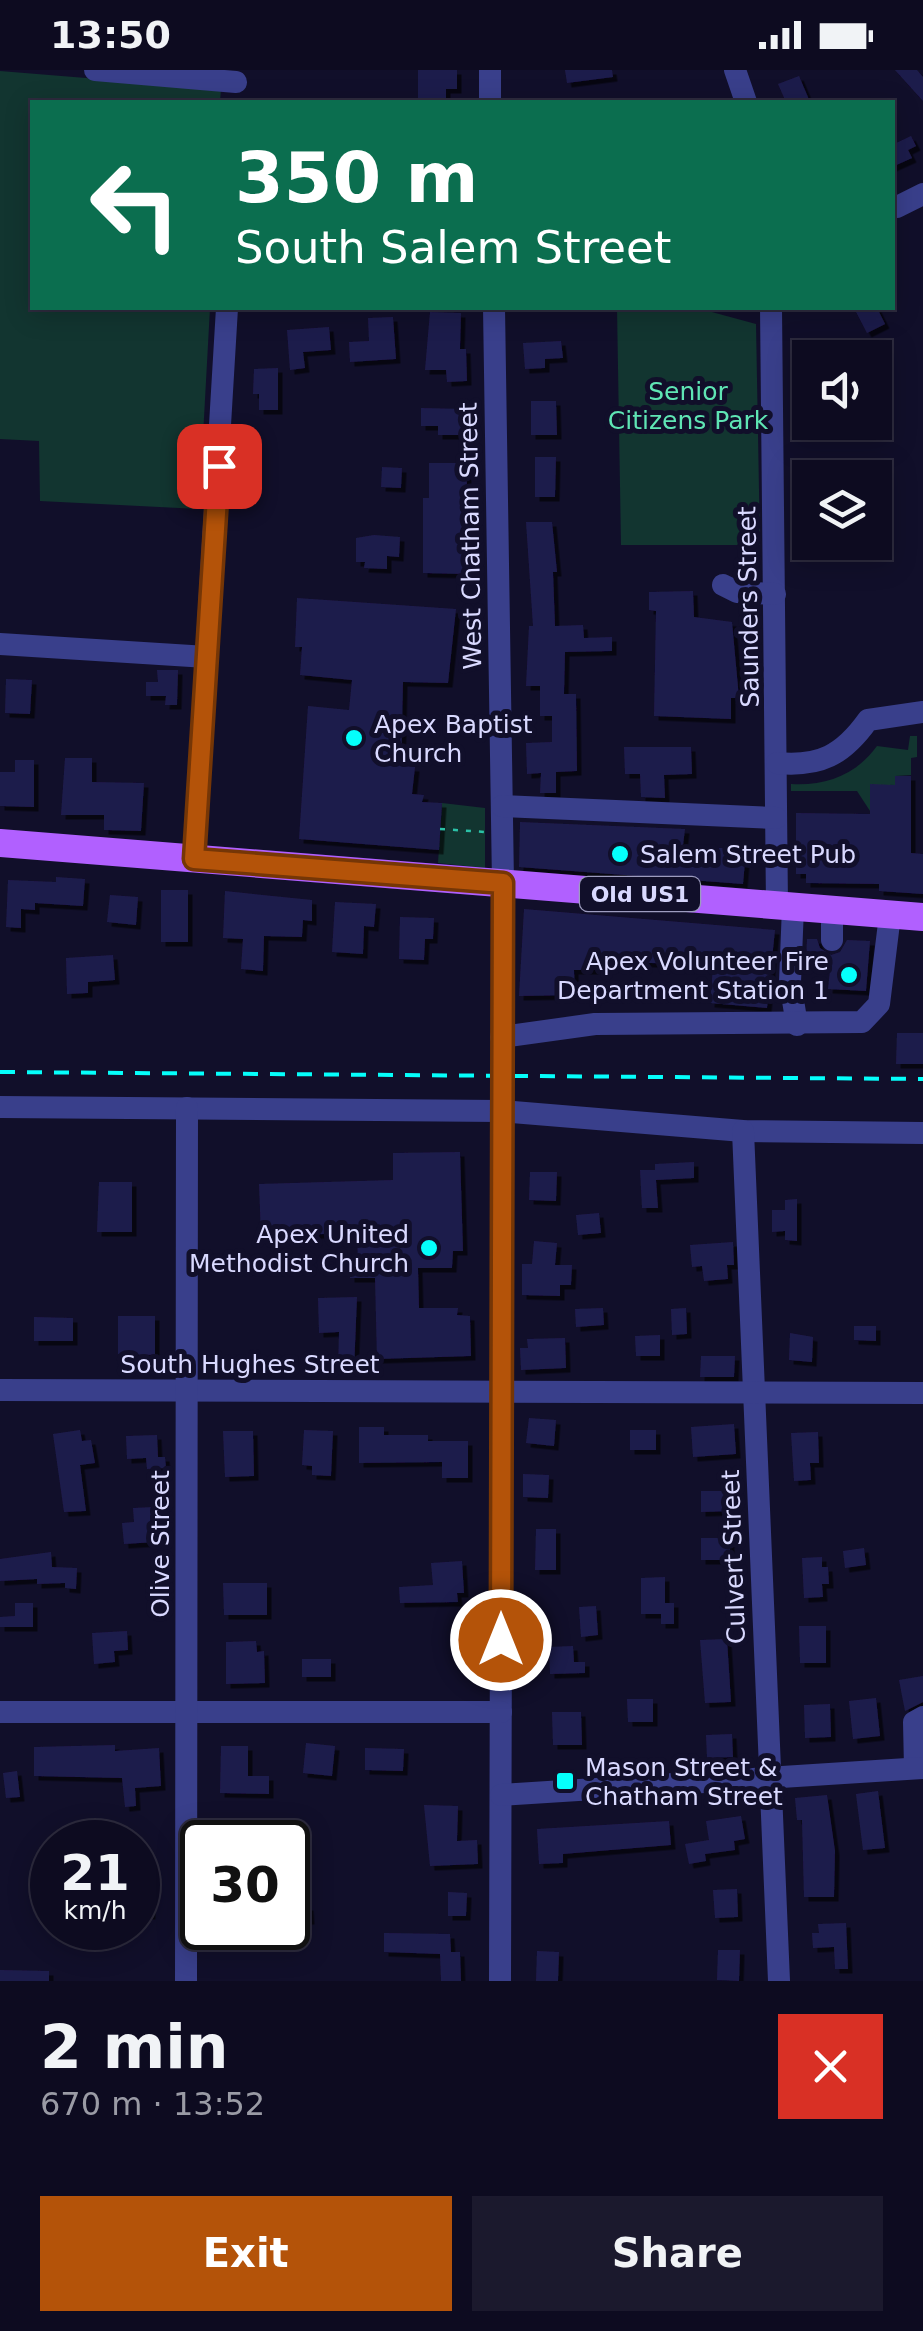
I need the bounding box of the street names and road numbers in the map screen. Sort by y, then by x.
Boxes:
street label: West Chatham Street [454,402,487,670]
street label: Saunders Street [732,506,765,708]
road number: Old US1 [580,877,700,911]
street label: South Hughes Street [120,1350,380,1379]
street label: Culvert Street [716,1469,751,1645]
street label: Olive Street [146,1470,175,1618]

